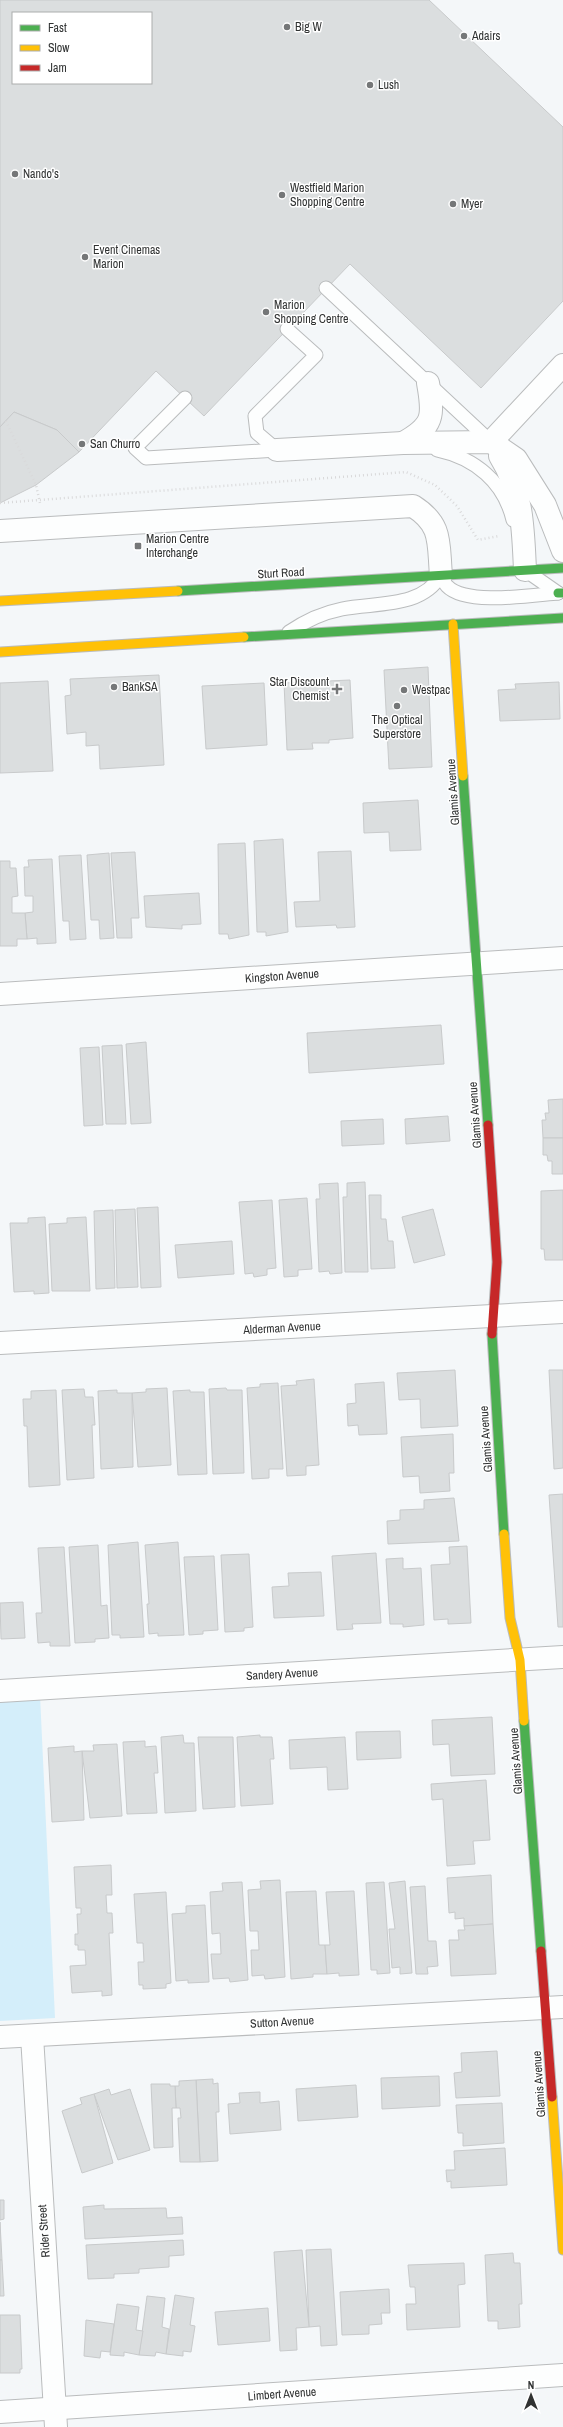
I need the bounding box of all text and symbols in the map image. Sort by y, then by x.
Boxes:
legend [12,12,152,84]
place label: Big W [295,19,323,35]
text: Fast [48,20,67,36]
marker: Big W [282,22,292,32]
place label: Adairs [471,28,501,44]
marker: Adairs [459,31,469,41]
text: Slow [48,40,70,56]
text: Jam [48,60,67,76]
place label: Lush [378,77,399,93]
marker: Lush [365,80,375,90]
place label: Nando's [23,166,59,182]
marker: Nando's [10,169,20,179]
place label: Westfield Marion Shopping Centre [290,180,364,210]
marker: Westfield Marion Shopping Centre [277,190,287,200]
place label: Myer [461,196,484,212]
marker: Myer [448,199,458,209]
place label: Event Cinemas Marion [93,242,160,272]
marker: Event Cinemas Marion [80,252,90,262]
place label: Marion Shopping Centre [274,297,348,327]
marker: Marion Shopping Centre [261,307,271,317]
place label: San Churro [90,436,140,452]
marker: San Churro [77,439,87,449]
place label: Marion Centre Interchange [146,531,209,561]
marker: Marion Centre Interchange [133,541,143,551]
street label: Sturt Road [257,564,305,582]
place label: Star Discount Chemist [269,674,329,704]
place label: BankSA [122,679,158,695]
marker: BankSA [109,682,119,692]
place label: Westpac [412,682,450,698]
marker: Star Discount Chemist [332,684,342,694]
marker: Westpac [399,685,409,695]
marker: The Optical Superstore [392,701,402,711]
place label: The Optical Superstore [372,712,422,742]
street label: Glamis Avenue [443,758,463,826]
street label: Kingston Avenue [244,965,320,987]
street label: Glamis Avenue [465,1081,485,1149]
street label: Alderman Avenue [242,1318,321,1338]
street label: Glamis Avenue [476,1405,496,1473]
street label: Sandery Avenue [246,1664,318,1684]
street label: Glamis Avenue [506,1727,526,1795]
street label: Sutton Avenue [250,2012,314,2032]
street label: Glamis Avenue [529,2050,549,2118]
street label: Rider Street [34,2204,54,2258]
north arrow [511,2375,551,2415]
text: N [528,2378,534,2392]
street label: Limbert Avenue [247,2384,317,2404]

